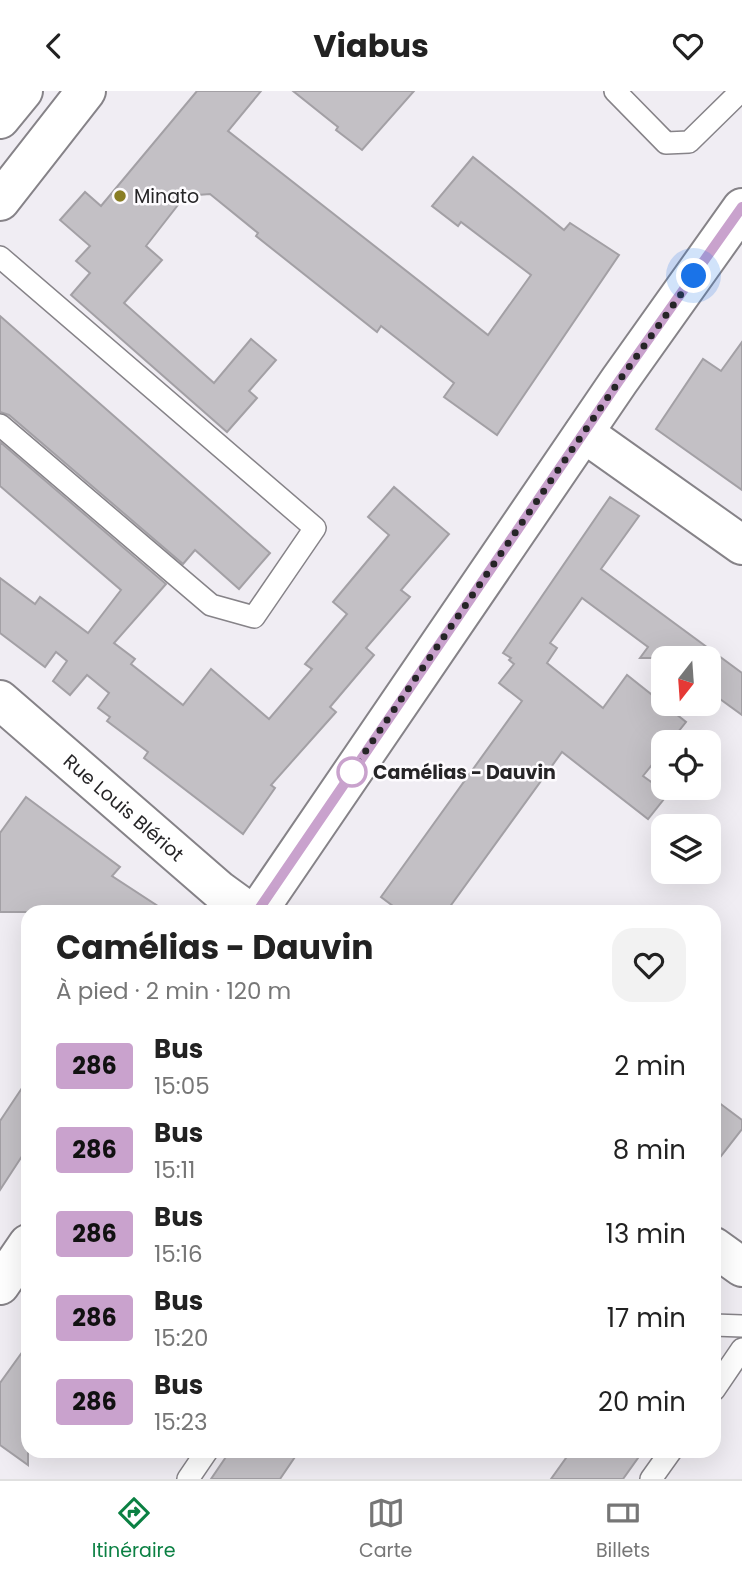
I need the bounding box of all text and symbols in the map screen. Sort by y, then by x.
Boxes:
text: Viabus [313,23,429,68]
icon: back [35,27,73,65]
icon: heart [669,27,707,65]
place label: Minato [134,183,199,210]
marker: Minato [112,188,128,204]
your location [676,258,711,293]
north arrow [651,646,721,716]
map controls [651,646,721,884]
button: locate [651,730,721,800]
street label: Rue Louis Blériot [58,748,190,868]
marker: Camélias - Dauvin [337,757,367,787]
place label: Camélias - Dauvin [373,759,556,786]
button: layers [651,814,721,884]
text: Camélias - Dauvin [56,924,374,971]
button: heart [612,928,686,1002]
text: À pied · 2 min · 120 m [56,975,291,1007]
text: Bus [154,1031,203,1067]
text: 2 min [614,1048,686,1084]
text: 286 [72,1049,117,1082]
text: 15:05 [154,1070,210,1102]
text: Bus [154,1115,203,1151]
text: 8 min [613,1132,686,1168]
text: 286 [72,1133,117,1166]
text: 15:11 [154,1154,195,1186]
text: Bus [154,1199,203,1235]
text: 13 min [606,1216,686,1252]
text: 286 [72,1217,117,1250]
text: 15:16 [154,1238,203,1270]
text: Bus [154,1283,203,1319]
text: 17 min [607,1300,686,1336]
text: 286 [72,1301,117,1334]
text: 15:20 [154,1322,208,1354]
text: Bus [154,1367,203,1403]
text: 20 min [598,1384,686,1420]
text: 286 [72,1385,117,1418]
text: 15:23 [154,1406,207,1438]
tab: Itinéraire [92,1494,175,1565]
tab: Carte [359,1494,412,1565]
tab: Billets [596,1494,650,1565]

